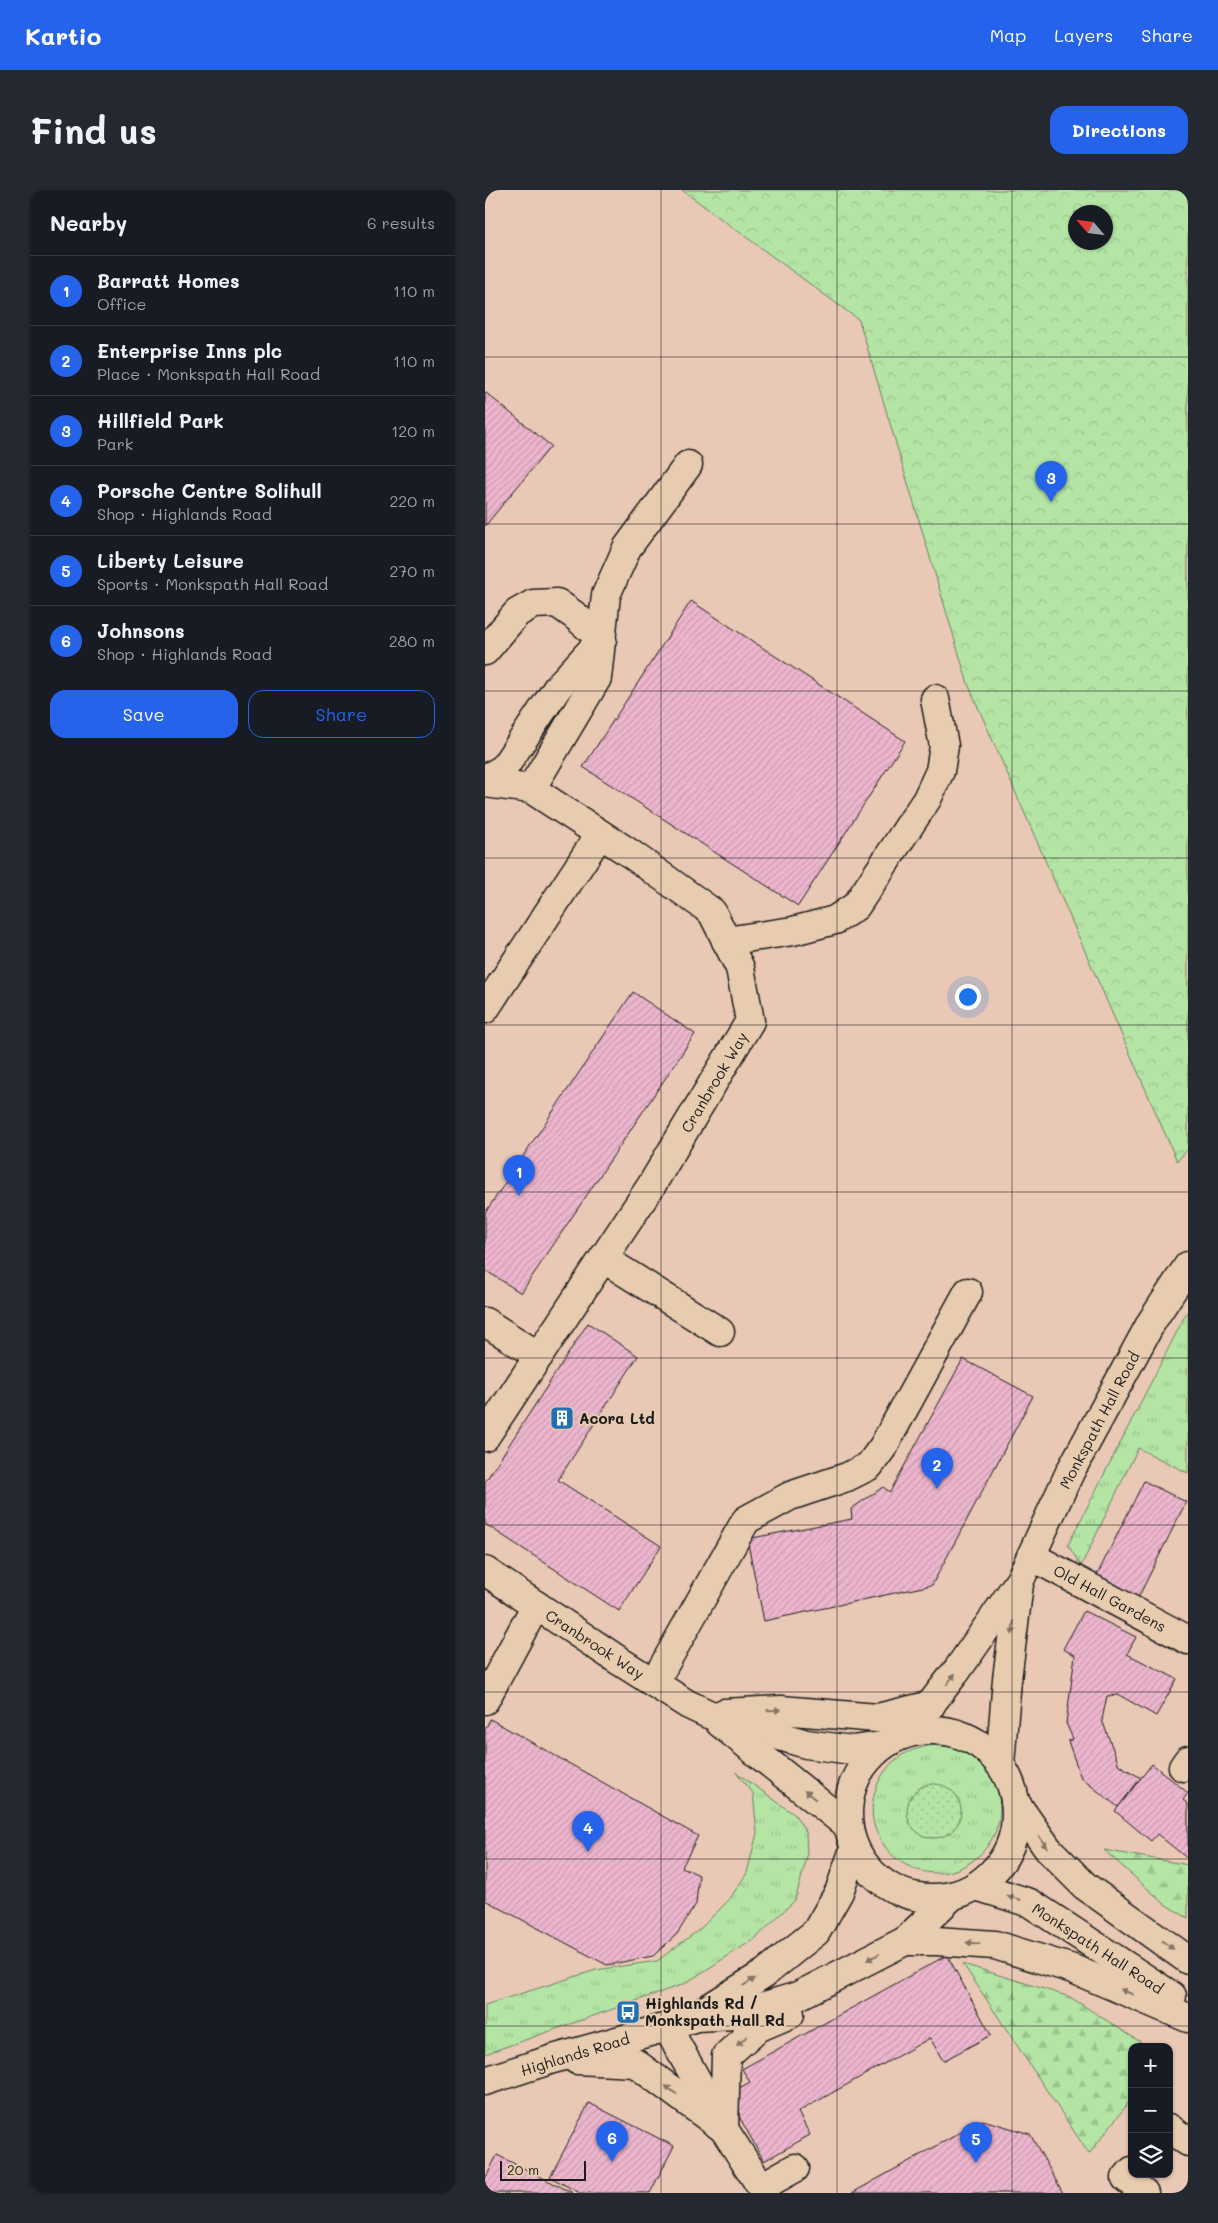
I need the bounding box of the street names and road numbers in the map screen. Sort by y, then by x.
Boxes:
street label: Cranbrook Way [676,1028,752,1136]
street label: Monkspath Hall Road [1054,1348,1144,1492]
street label: Old Hall Gardens [1050,1560,1170,1636]
street label: Cranbrook Way [542,1605,648,1683]
street label: Monkspath Hall Road [1029,1898,1167,1998]
street label: Highlands Road [518,2028,632,2080]

